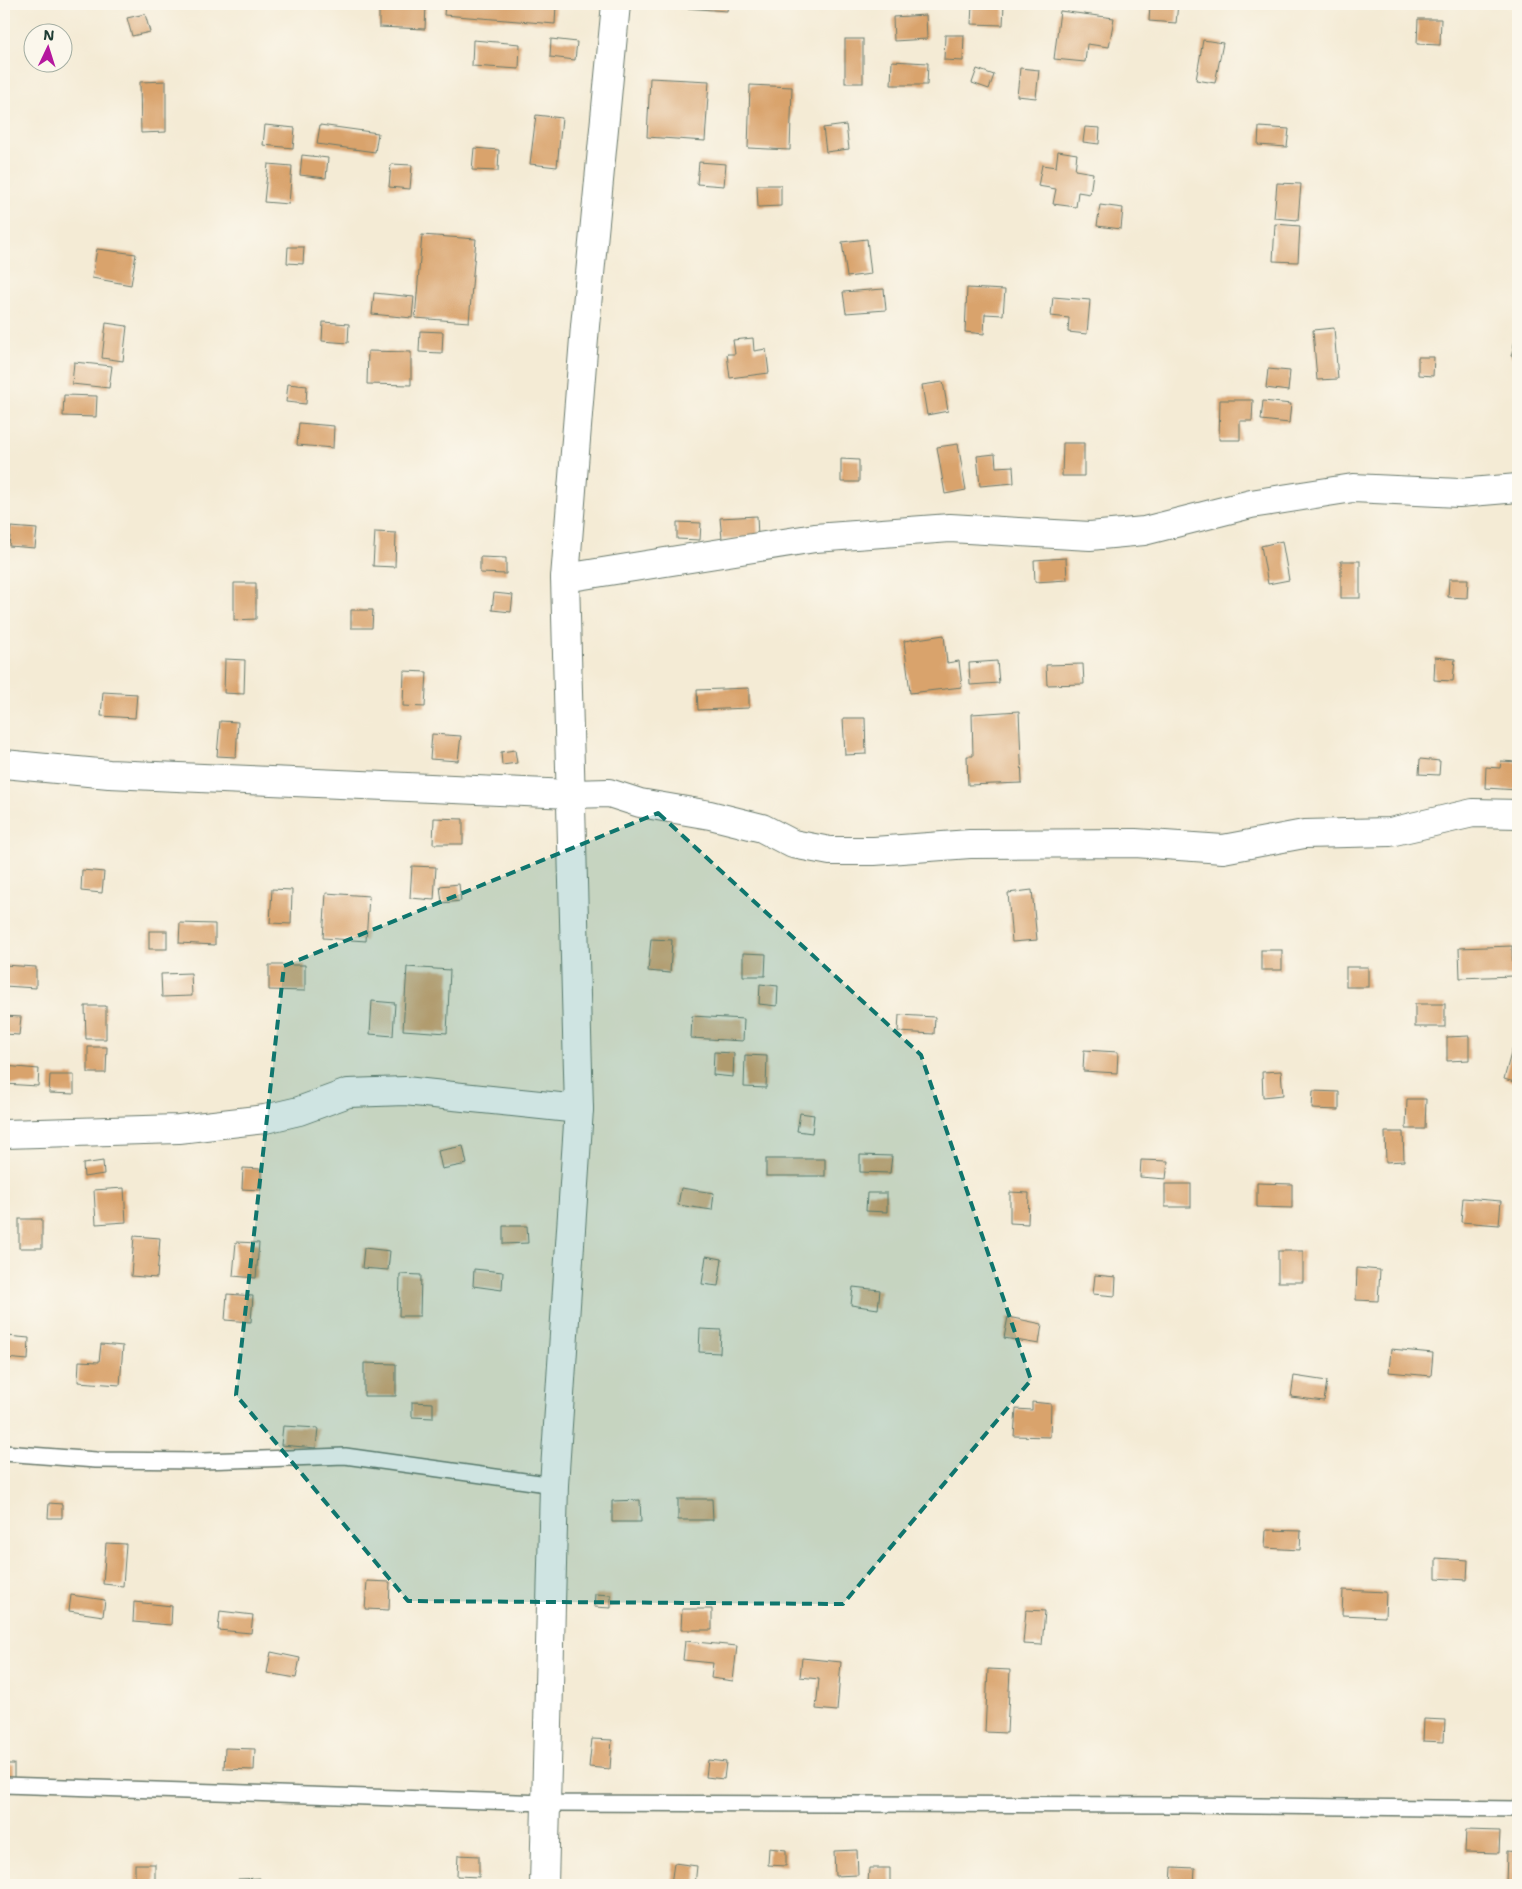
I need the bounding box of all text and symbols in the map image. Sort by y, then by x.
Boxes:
north arrow [22,22,72,72]
text: N [43,26,55,44]

